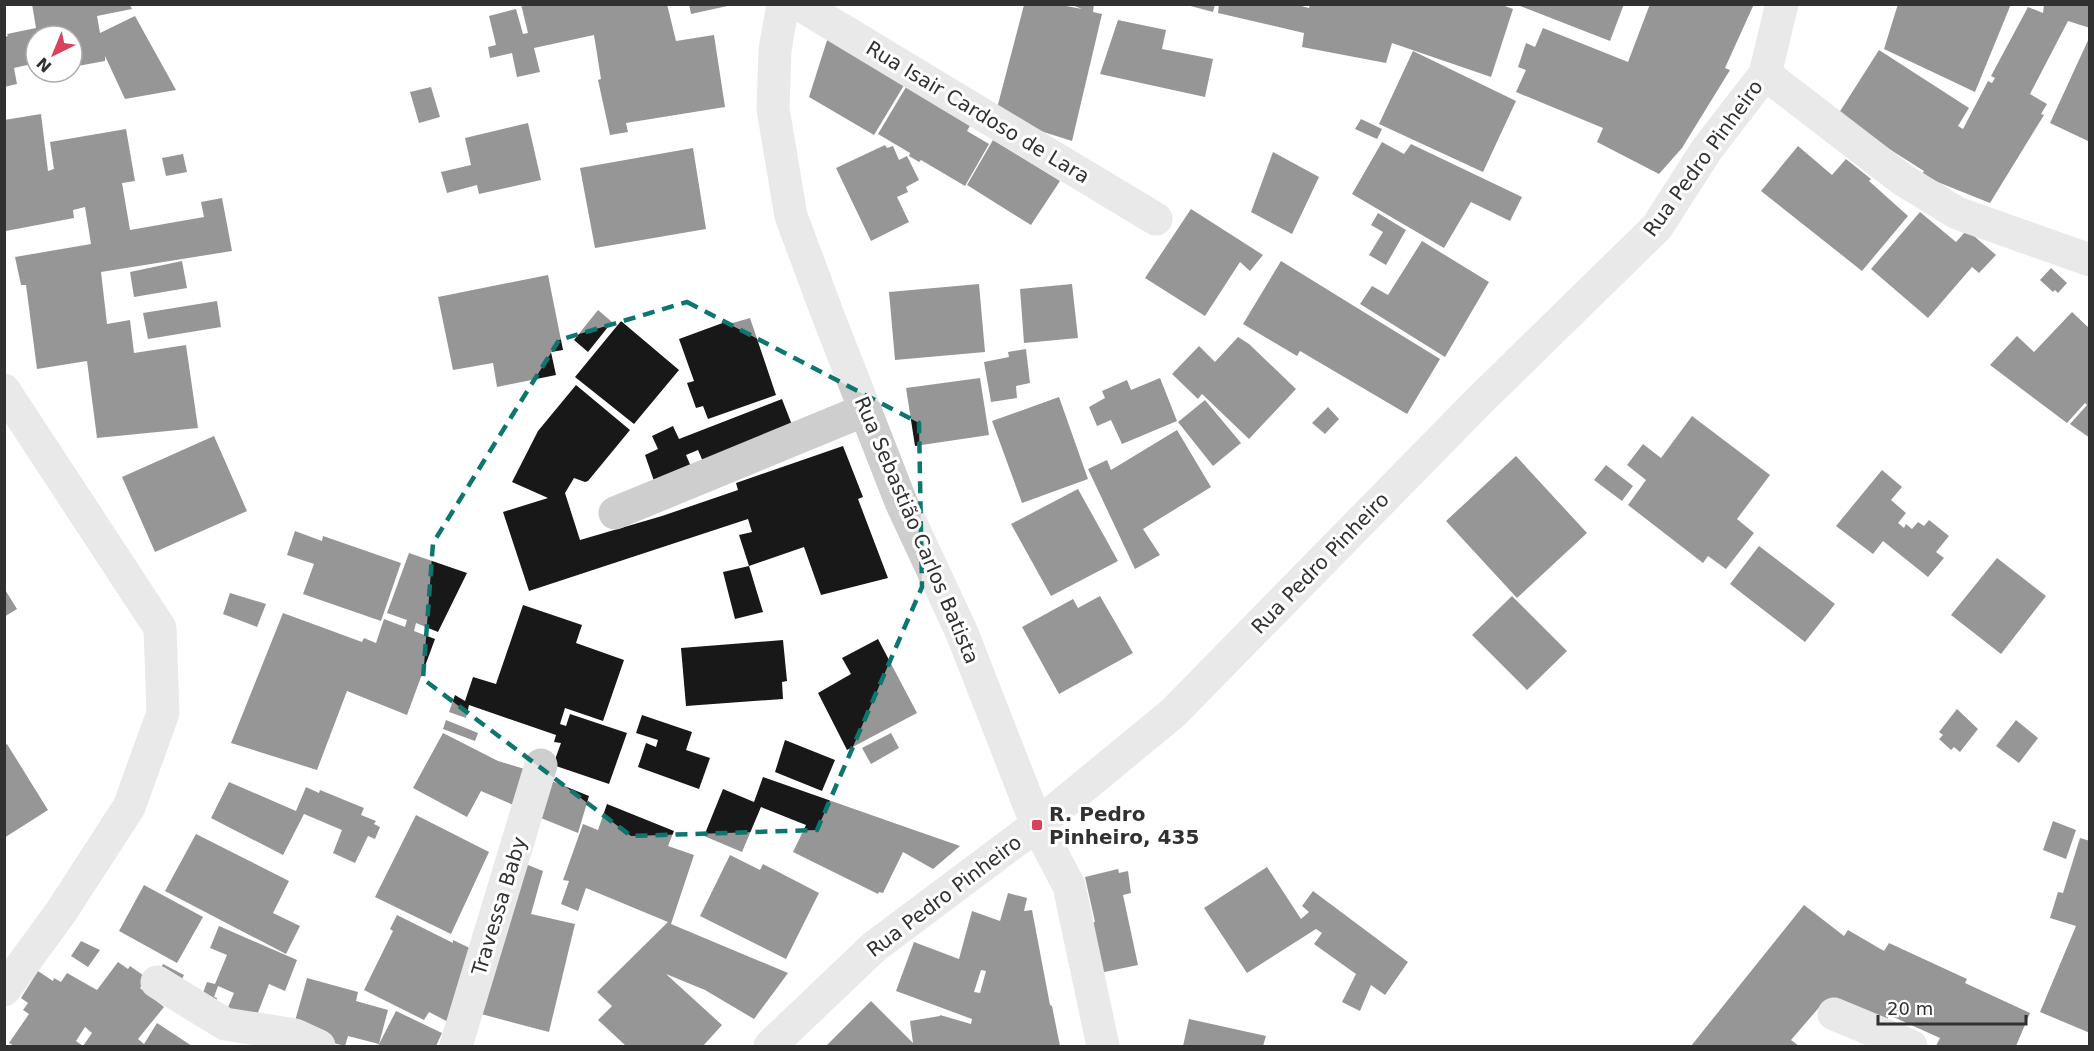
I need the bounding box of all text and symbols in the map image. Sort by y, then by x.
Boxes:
north arrow [24,24,84,84]
street label: Rua Isair Cardoso de Lara [862,36,1094,188]
text: N [33,53,55,76]
street label: Rua Pedro Pinheiro [1638,75,1768,241]
street label: Rua Sebastião Carlos Batista [850,393,984,667]
street label: Rua Pedro Pinheiro [1246,487,1394,639]
place label: R. Pedro Pinheiro, 435 [1049,802,1199,849]
marker: R. Pedro Pinheiro, 435 [1030,818,1044,832]
street label: Rua Pedro Pinheiro [862,830,1026,962]
street label: Travessa Baby [466,834,532,979]
scale bar [1878,988,2026,1026]
text: 20 m [1887,998,1933,1019]

